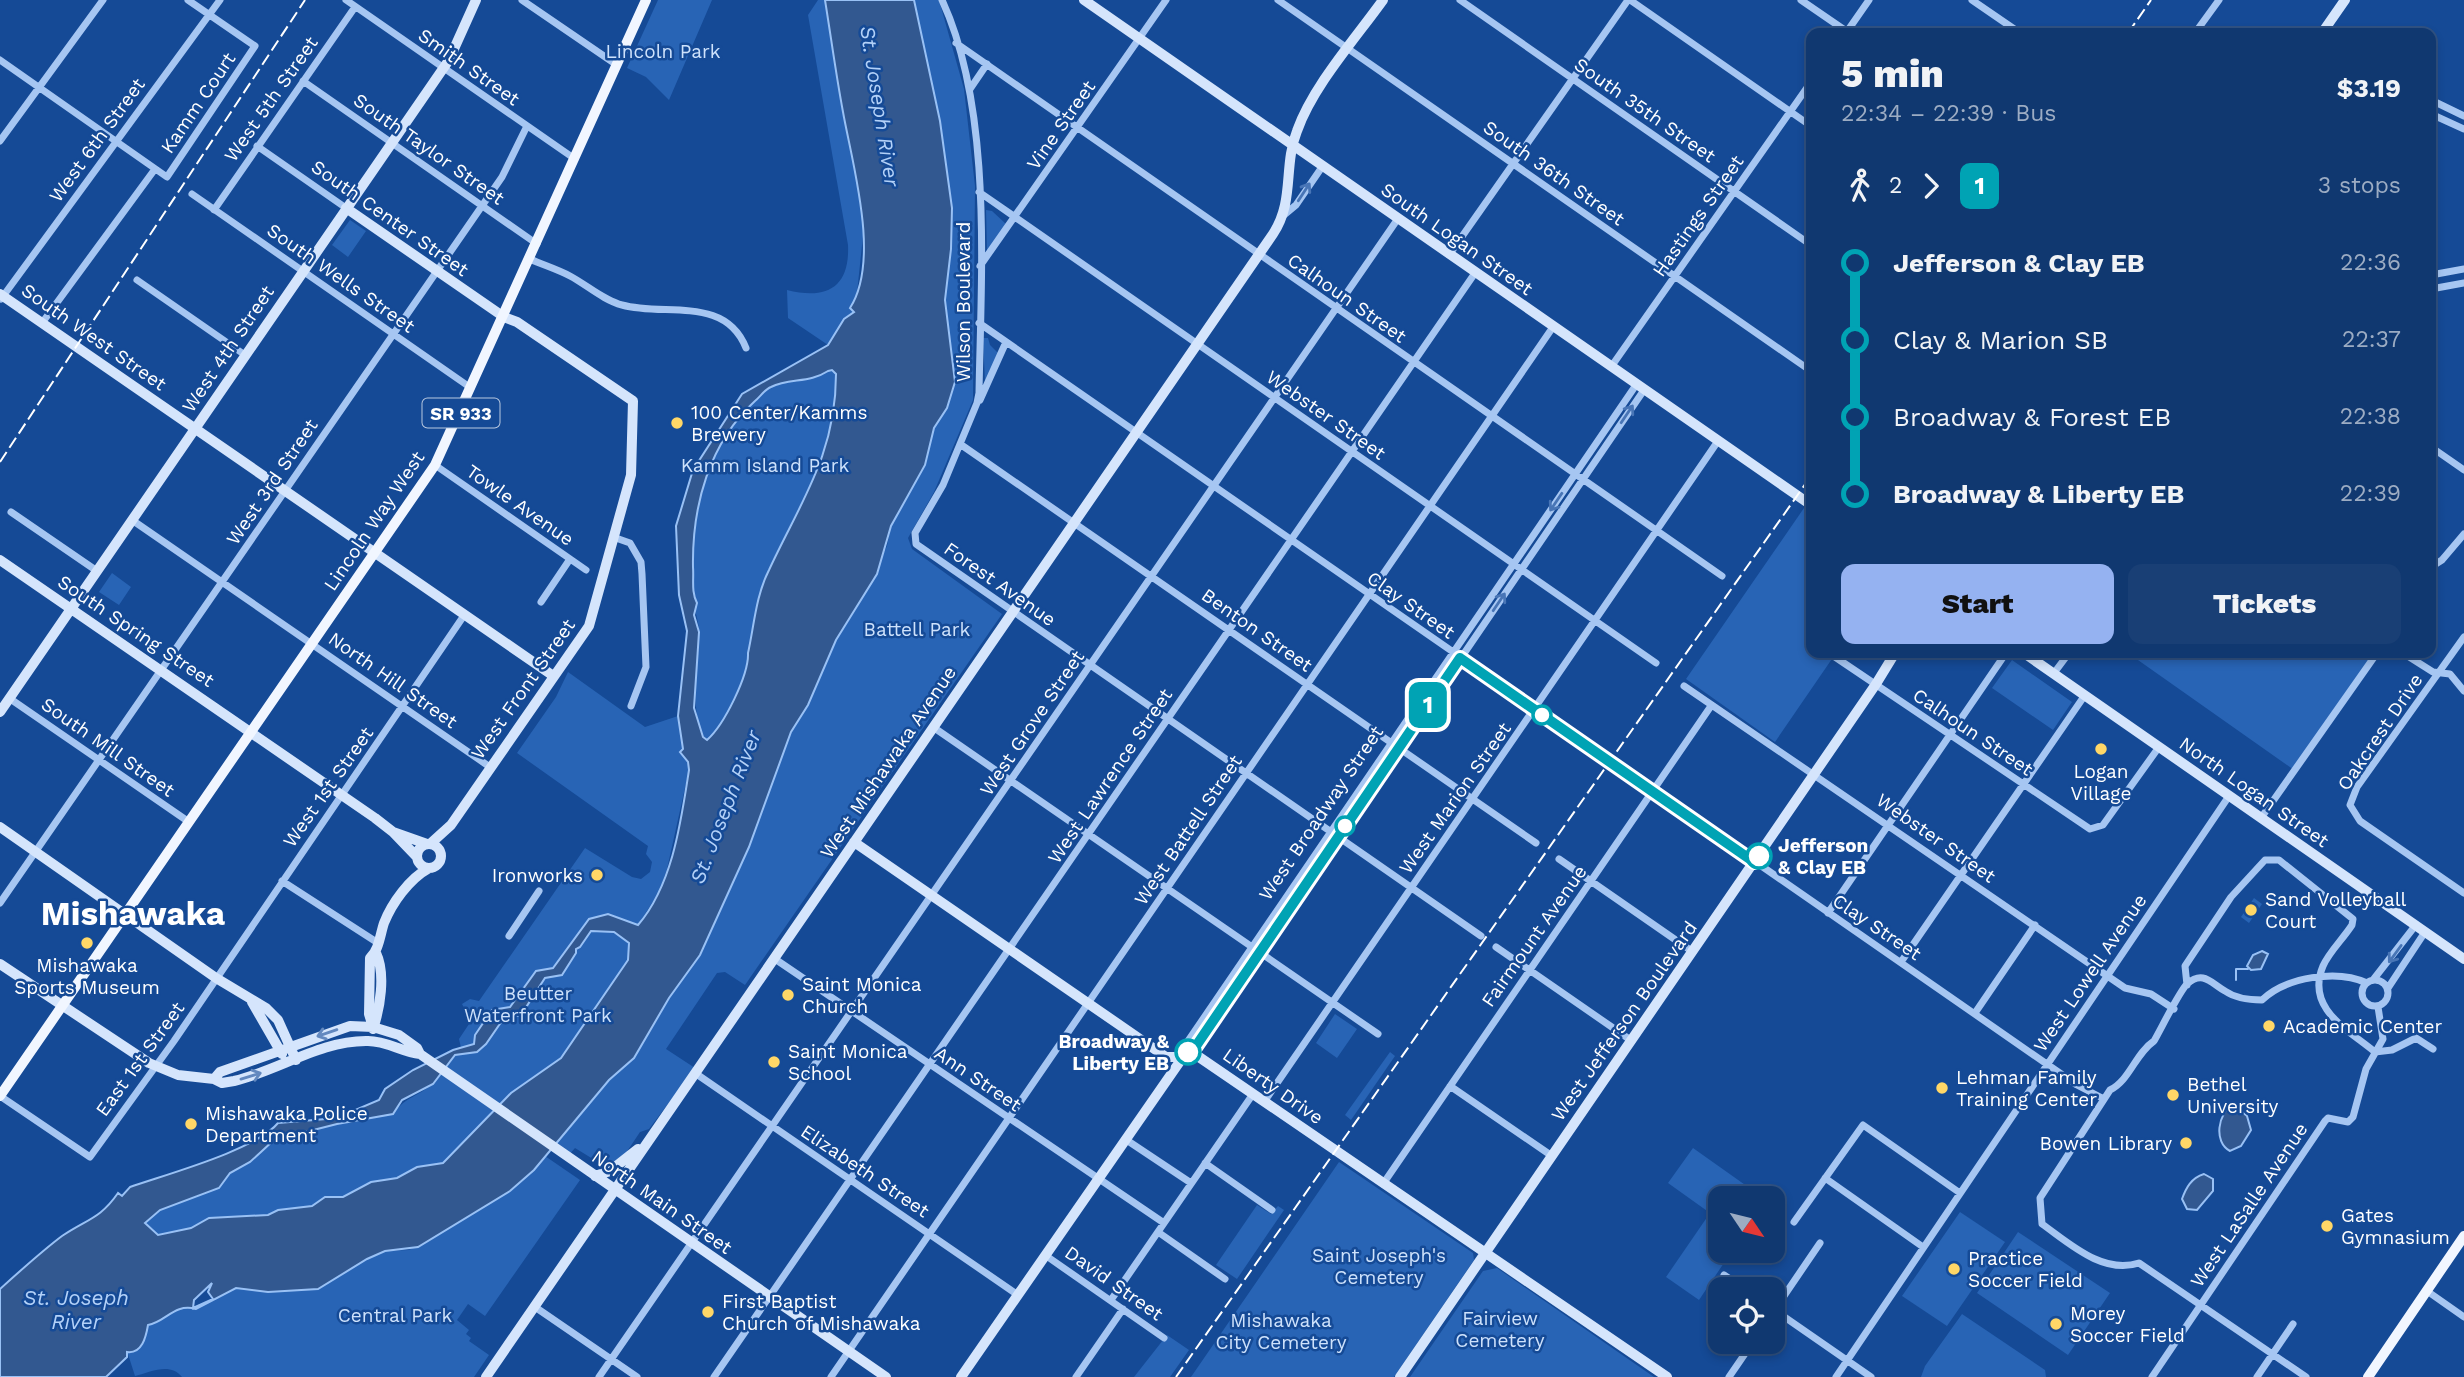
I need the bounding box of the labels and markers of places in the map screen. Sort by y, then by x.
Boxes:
place label: 100 Center/Kamms Brewery [691,401,867,446]
marker: 100 Center/Kamms Brewery [669,415,685,431]
unlabelled marker [1532,705,1552,725]
marker: Logan Village [2093,741,2109,757]
place label: Logan Village [2071,760,2131,805]
unlabelled marker [1335,816,1355,836]
place label: Jefferson & Clay EB [1778,834,1868,879]
marker: Jefferson & Clay EB [1746,843,1772,869]
place label: Ironworks [492,864,583,887]
marker: Ironworks [589,867,605,883]
place label: Sand Volleyball Court [2265,888,2407,933]
marker: Sand Volleyball Court [2243,902,2259,918]
marker: Mishawaka Sports Museum [79,935,95,951]
place label: Mishawaka Sports Museum [14,954,160,999]
place label: Saint Monica Church [802,973,922,1018]
marker: Saint Monica Church [780,987,796,1003]
place label: Academic Center [2283,1015,2442,1038]
marker: Academic Center [2261,1018,2277,1034]
place label: Broadway & Liberty EB [1058,1030,1170,1075]
marker: Broadway & Liberty EB [1175,1039,1201,1065]
place label: Saint Monica School [788,1040,908,1085]
marker: Saint Monica School [766,1054,782,1070]
place label: Lehman Family Training Center [1956,1066,2097,1111]
place label: Bethel University [2187,1073,2278,1118]
marker: Lehman Family Training Center [1934,1080,1950,1096]
marker: Bethel University [2165,1087,2181,1103]
place label: Mishawaka Police Department [205,1102,368,1147]
marker: Mishawaka Police Department [183,1116,199,1132]
place label: Bowen Library [2040,1132,2172,1155]
marker: Bowen Library [2178,1135,2194,1151]
place label: Gates Gymnasium [2341,1204,2450,1249]
marker: Gates Gymnasium [2319,1218,2335,1234]
place label: Practice Soccer Field [1968,1247,2083,1292]
marker: Practice Soccer Field [1946,1261,1962,1277]
place label: First Baptist Church of Mishawaka [722,1290,921,1335]
place label: Morey Soccer Field [2070,1302,2185,1347]
marker: First Baptist Church of Mishawaka [700,1304,716,1320]
marker: Morey Soccer Field [2048,1316,2064,1332]

